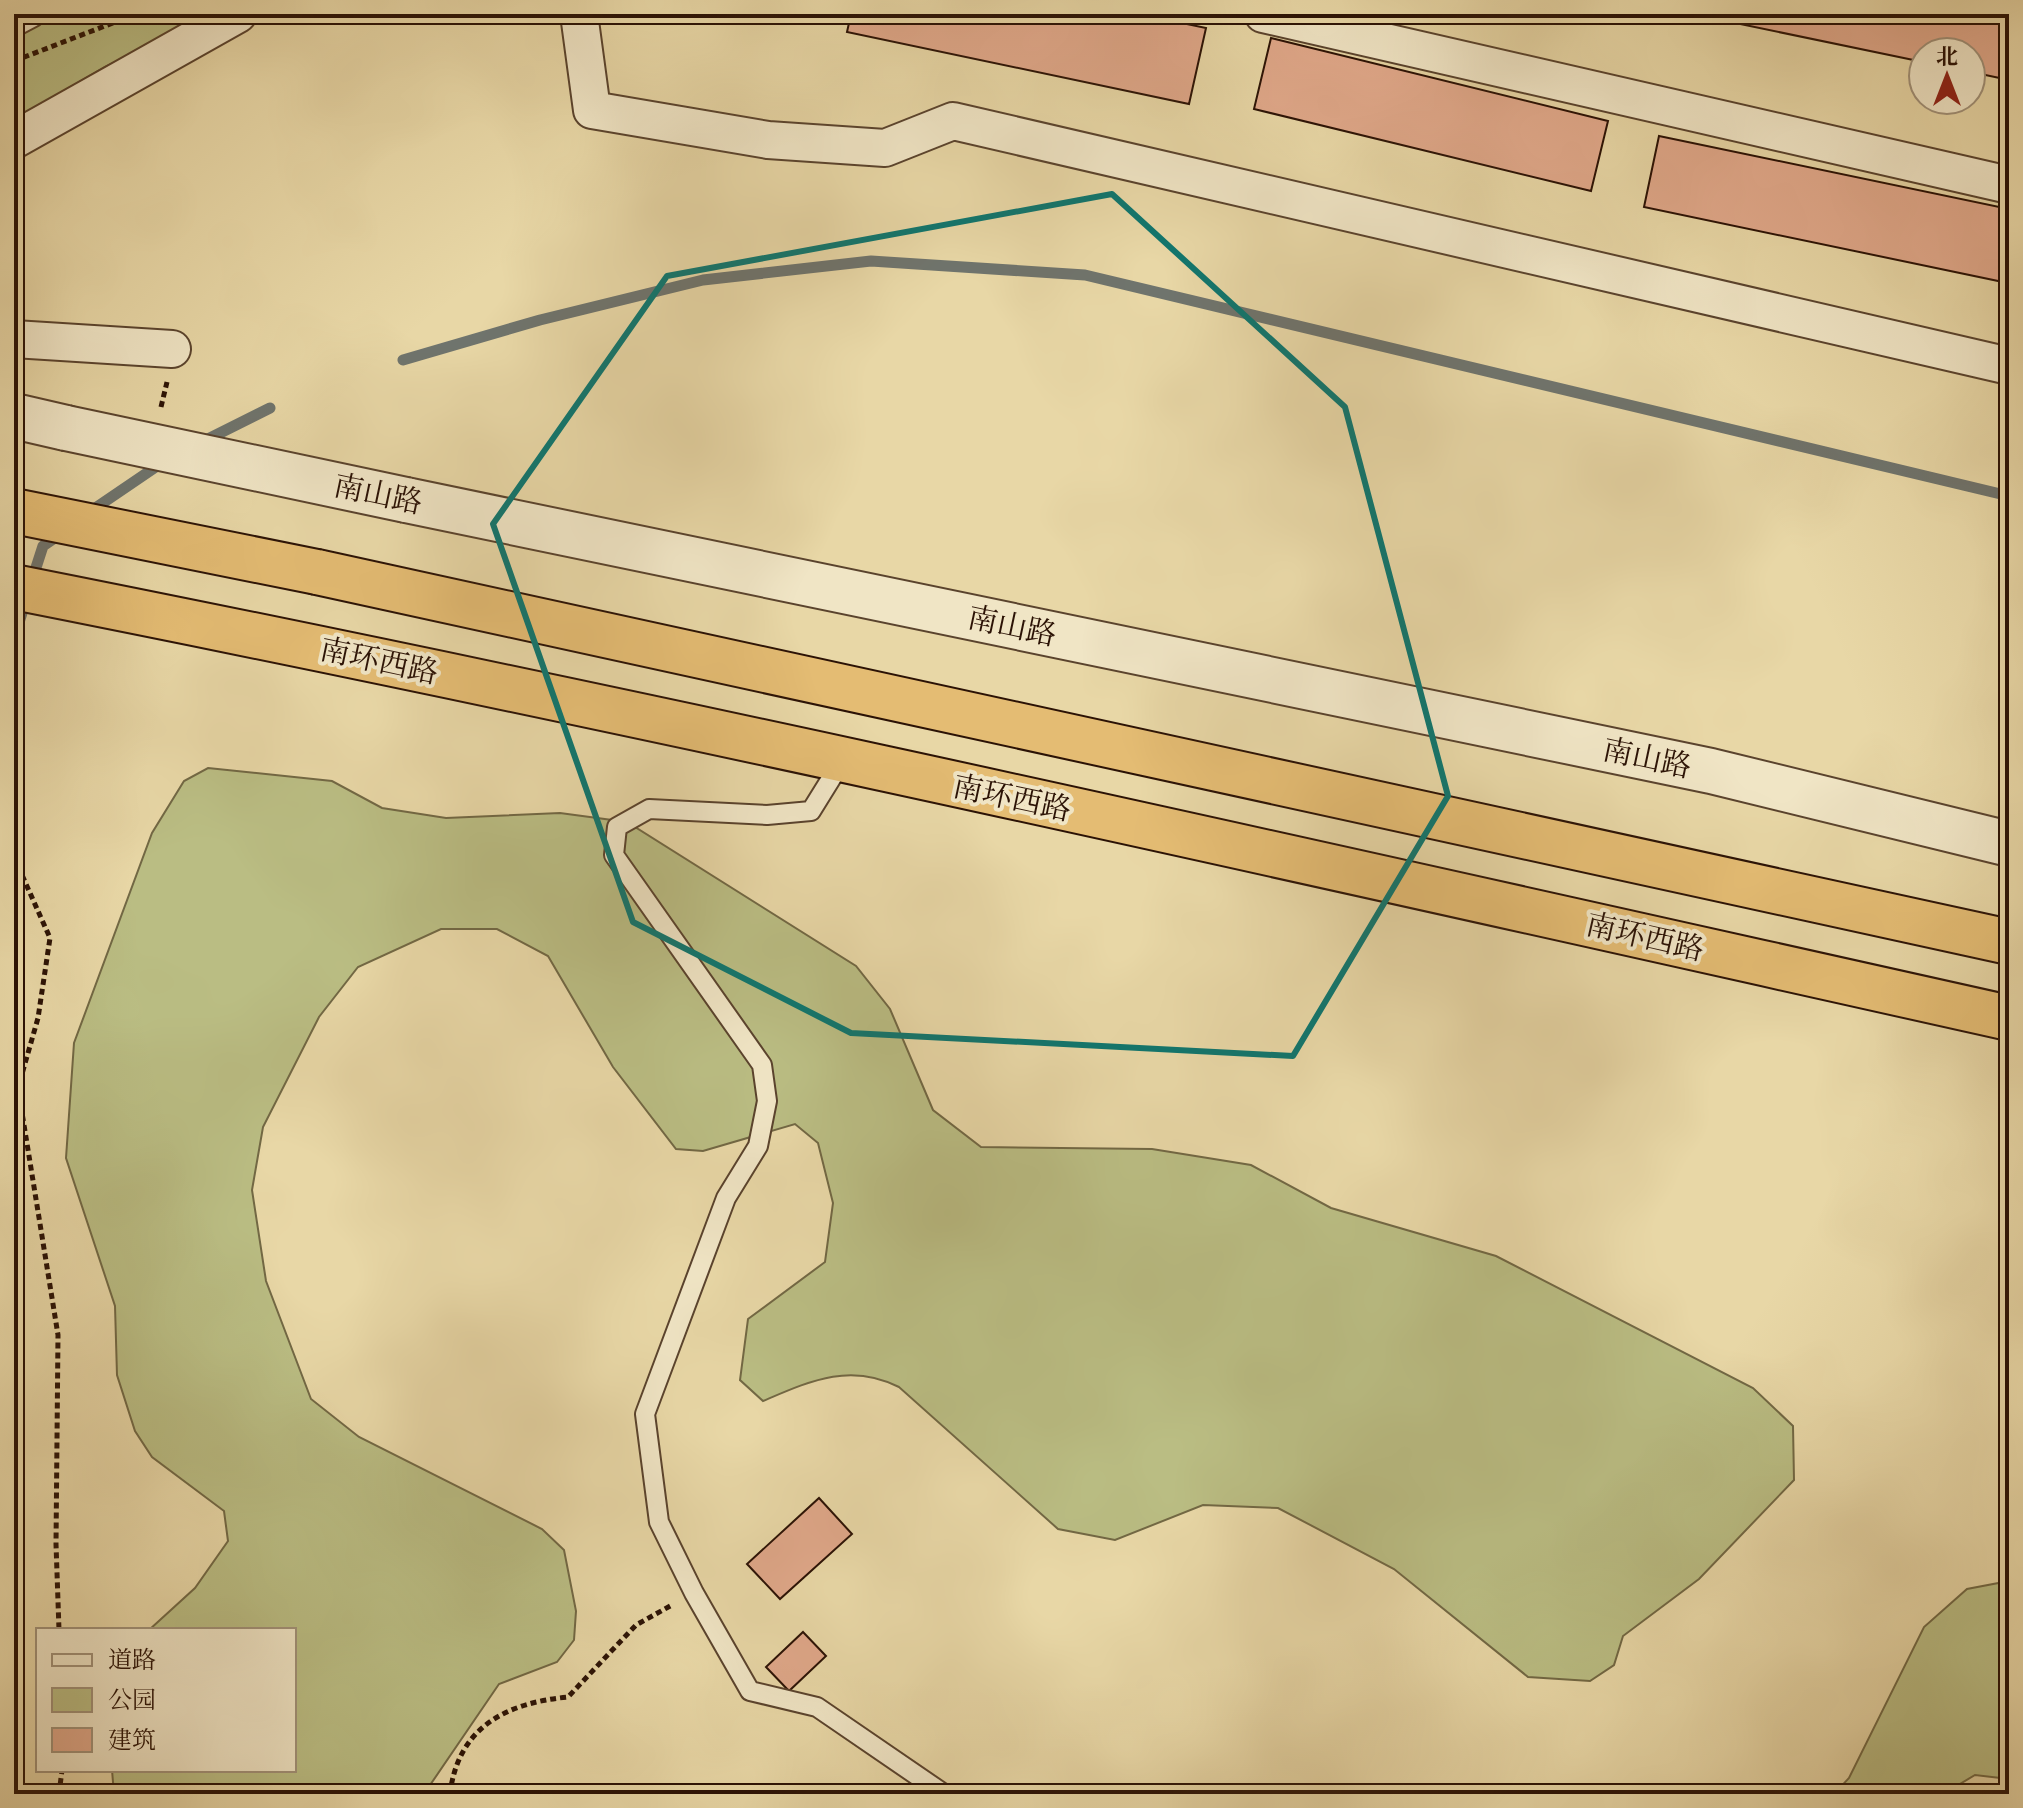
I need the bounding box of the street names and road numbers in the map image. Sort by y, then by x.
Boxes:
street label: 南山路 [330,465,426,524]
street label: 南山路 [964,597,1060,656]
street label: 南环西路 [316,629,442,694]
street label: 南山路 [1599,729,1695,788]
street label: 南环西路 [949,766,1075,831]
street label: 南环西路 [1582,904,1708,971]

